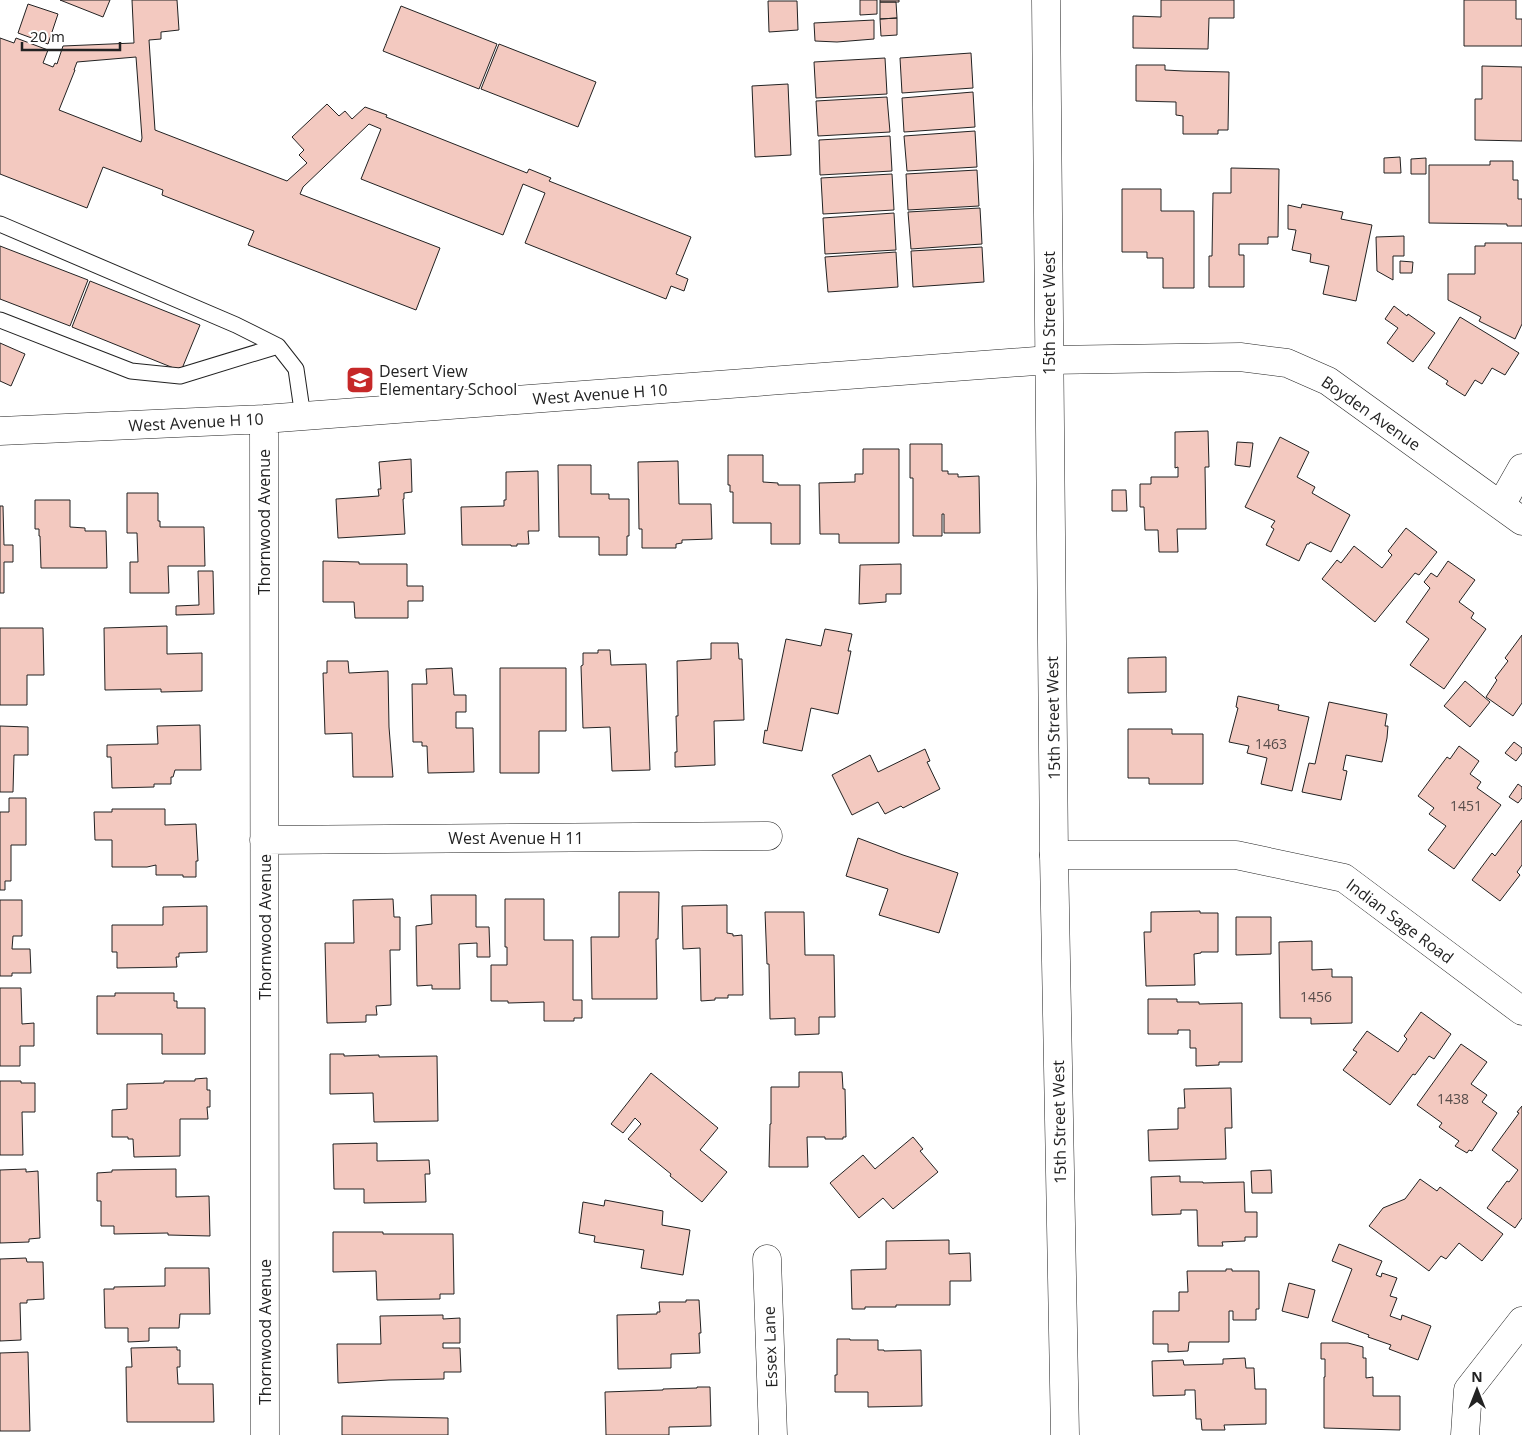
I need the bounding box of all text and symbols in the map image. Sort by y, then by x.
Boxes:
scale bar [22,20,120,52]
text: 20 m [30,26,65,46]
street label: 15th Street West [1038,251,1060,375]
place label: Desert View Elementary School [379,360,517,400]
school or university icon: Desert View Elementary School [345,365,375,395]
street label: Boyden Avenue [1317,371,1425,455]
street label: West Avenue H 10 [532,378,668,410]
street label: West Avenue H 10 [128,407,264,437]
street label: Thornwood Avenue [253,449,275,595]
street label: 15th Street West [1041,656,1065,780]
house number: 1463 [1255,734,1287,753]
house number: 1451 [1450,796,1482,815]
street label: West Avenue H 11 [448,827,584,849]
street label: Thornwood Avenue [254,854,276,1000]
street label: Indian Sage Road [1342,874,1458,968]
house number: 1456 [1300,987,1332,1006]
street label: 15th Street West [1047,1060,1071,1184]
house number: 1438 [1437,1089,1469,1108]
street label: Thornwood Avenue [254,1259,276,1405]
street label: Essex Lane [758,1306,782,1388]
north arrow [1452,1365,1502,1415]
text: N [1471,1367,1483,1386]

